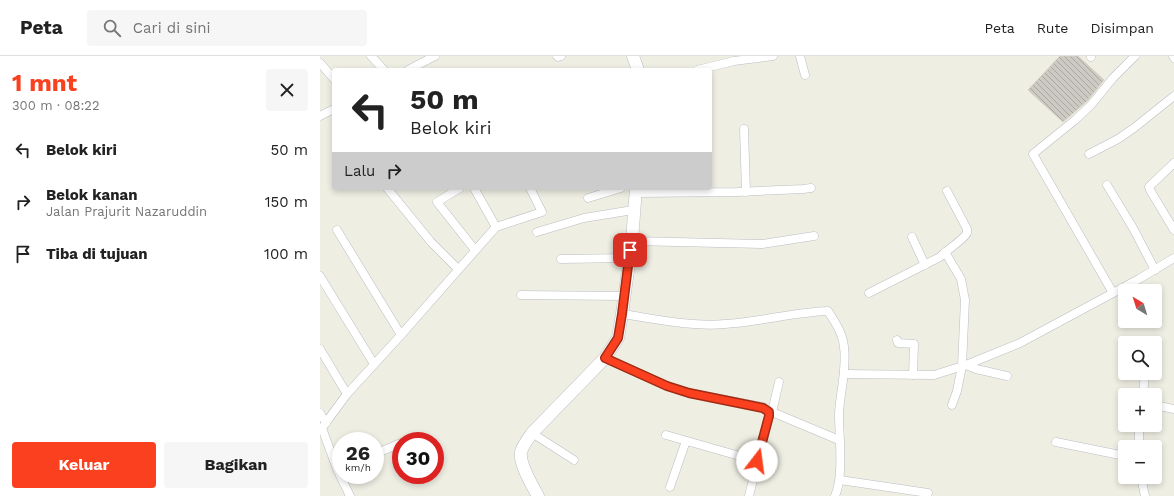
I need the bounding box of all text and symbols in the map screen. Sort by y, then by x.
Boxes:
search box [87,10,367,46]
text: Peta [20,16,63,39]
icon: search [101,17,123,39]
text: Cari di sini [133,19,210,37]
text: Peta [985,20,1015,36]
text: Rute [1037,20,1068,36]
text: Disimpan [1090,20,1154,36]
text: 1 mnt [12,69,77,97]
button: close [266,69,308,111]
text: 50 m [410,83,479,116]
icon: left [344,84,396,136]
text: 300 m · 08:22 [12,98,99,113]
text: Belok kiri [410,117,492,138]
icon: left [12,139,34,161]
text: Belok kiri [46,141,117,159]
text: 50 m [271,141,308,159]
icon: right [383,160,405,182]
text: Lalu [344,162,375,180]
text: Belok kanan [46,186,137,204]
icon: right [12,191,34,213]
text: 150 m [265,193,308,211]
text: Jalan Prajurit Nazaruddin [46,204,207,219]
pin [613,233,647,267]
icon: arrive [619,239,641,261]
icon: arrive [12,243,34,265]
text: Tiba di tujuan [46,245,148,263]
text: 100 m [264,245,308,263]
north arrow [1118,284,1162,328]
map controls [1118,284,1162,484]
button: search [1118,336,1162,380]
button: + [1118,388,1162,432]
speed limit sign: 30 [392,432,444,484]
position arrow [736,440,778,482]
button: − [1118,440,1162,484]
text: 26 [346,441,370,465]
button: Keluar [12,442,156,488]
button: Bagikan [164,442,308,488]
text: km/h [345,462,371,473]

